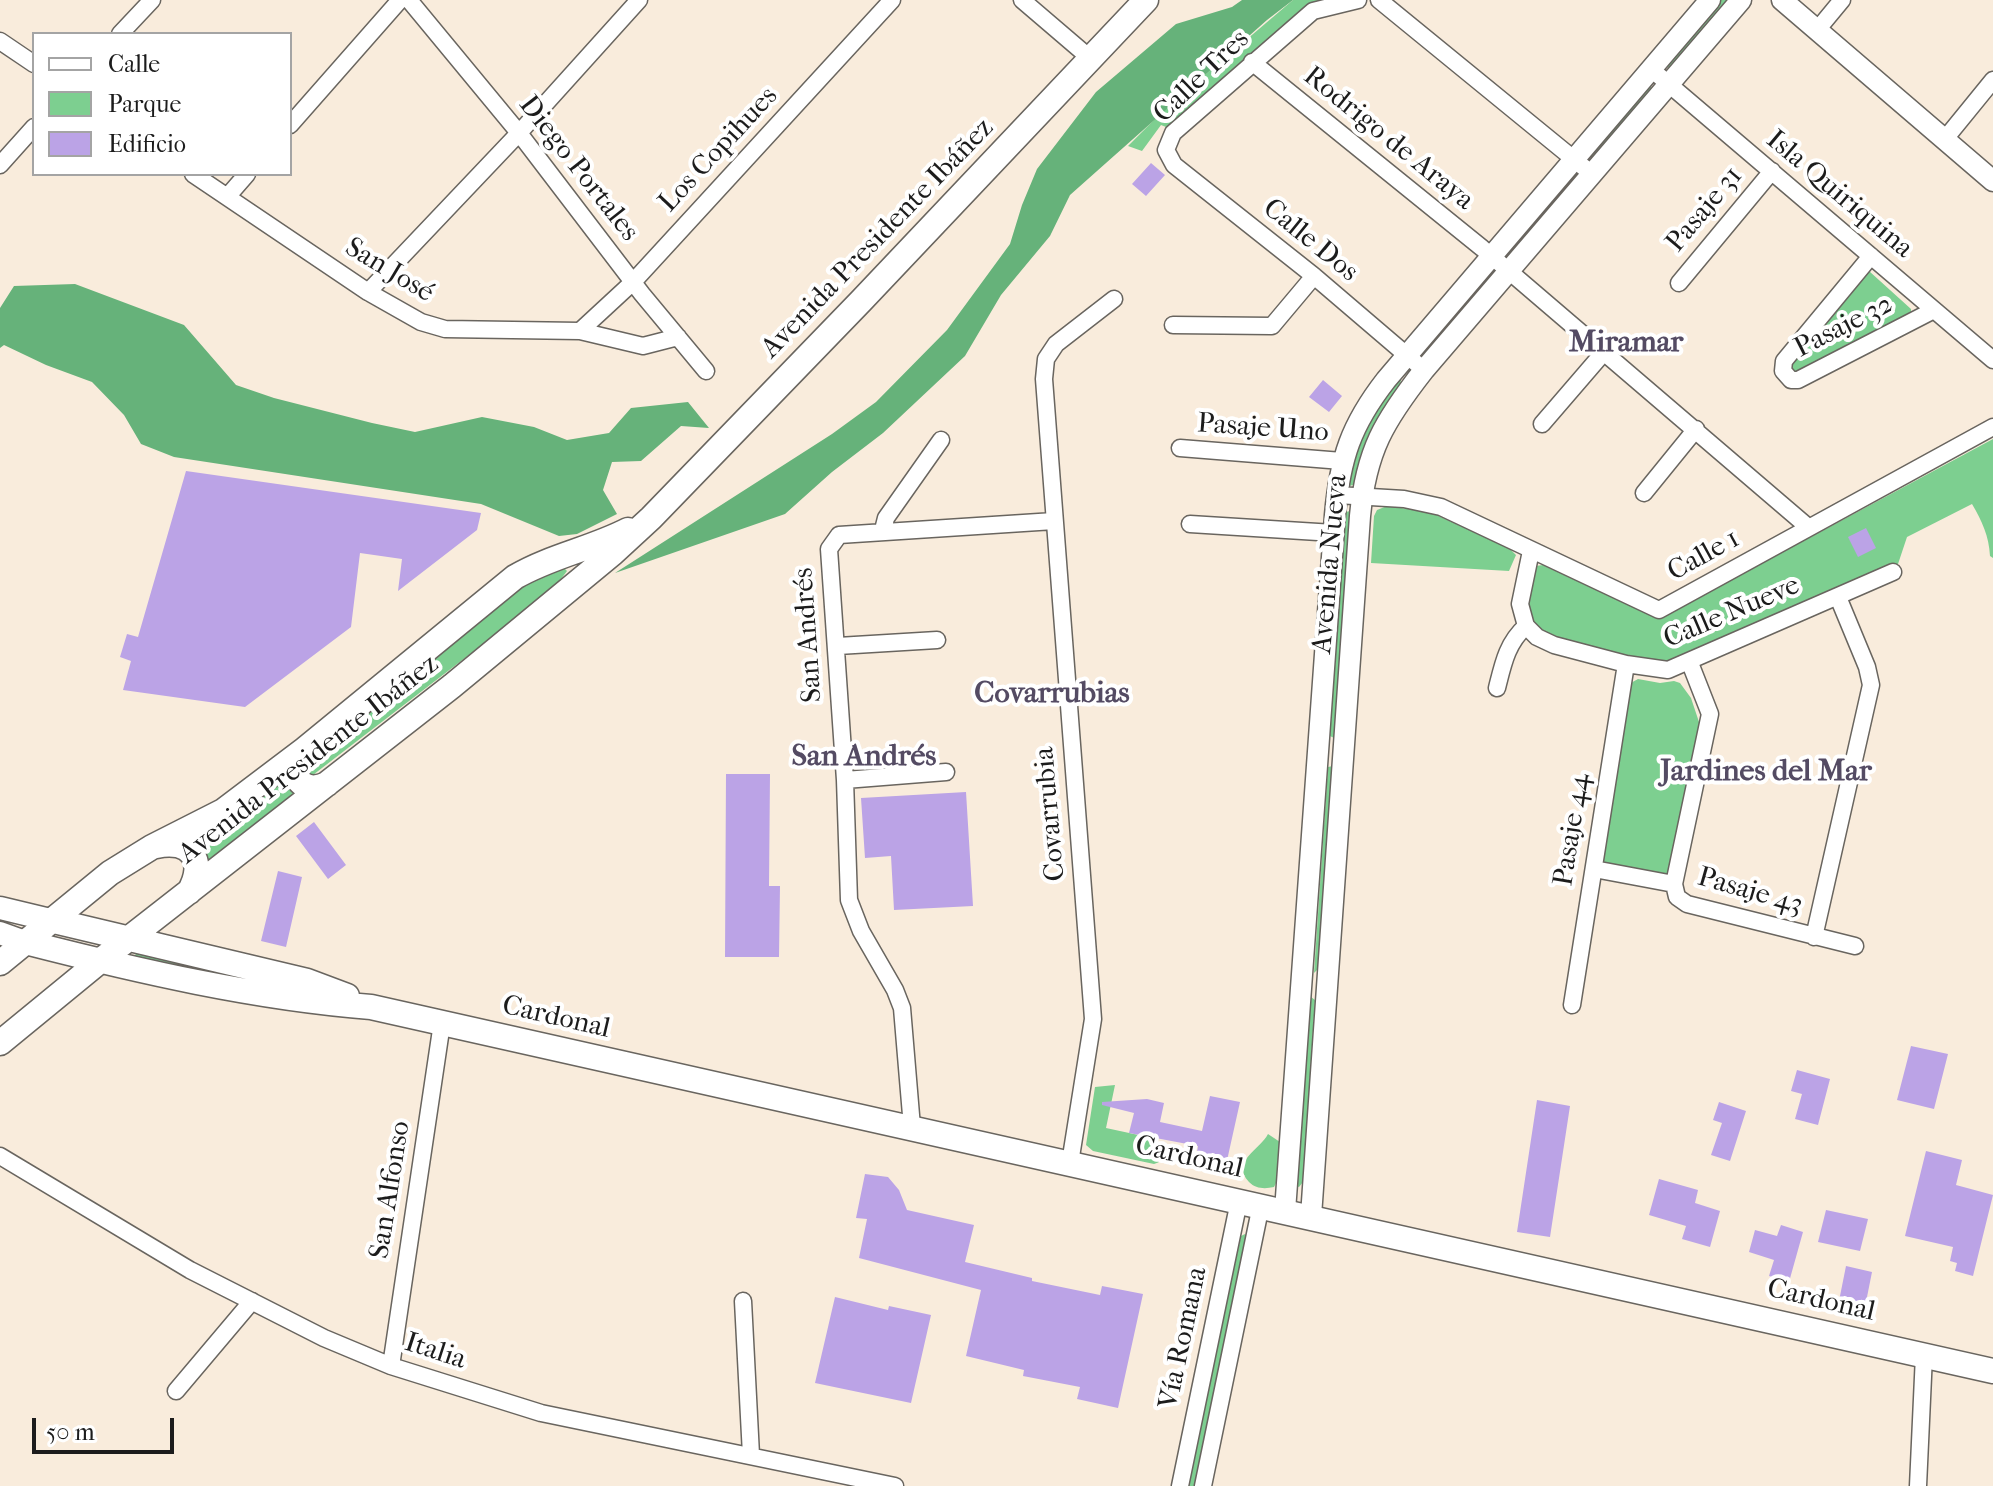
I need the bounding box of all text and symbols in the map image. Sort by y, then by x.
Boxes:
street label: Calle Tres [1147,23,1257,131]
legend [32,32,292,176]
text: Calle [108,50,160,78]
street label: Rodrigo de Araya [1296,60,1480,218]
street label: Los Copihues [652,80,786,220]
text: Parque [108,90,181,118]
street label: Diego Portales [511,90,645,248]
street label: Avenida Presidente Ibáñez [755,112,1001,366]
street label: Isla Quiriquina [1759,124,1919,266]
text: Edificio [108,130,186,158]
street label: Pasaje 31 [1660,160,1750,260]
street label: Calle Dos [1256,192,1364,290]
street label: San José [338,231,440,311]
street label: Pasaje 32 [1789,288,1899,366]
district label: Miramar [1569,326,1683,362]
street label: Pasaje Uno [1196,408,1330,450]
street label: Avenida Nueva [1306,473,1356,655]
street label: Calle 1 [1662,523,1746,589]
street label: San Andrés [788,566,830,704]
street label: Calle Nueve [1659,569,1805,657]
street label: Avenida Presidente Ibáñez [173,648,445,872]
district label: Covarrubias [974,677,1130,713]
district label: San Andrés [792,740,936,776]
street label: Covarrubia [1028,746,1074,882]
district label: Jardines del Mar [1660,755,1872,791]
street label: Pasaje 44 [1548,772,1598,888]
street label: Pasaje 43 [1694,861,1806,923]
street label: Cardonal [499,989,613,1047]
street label: San Alfonso [364,1119,418,1261]
street label: Cardonal [1132,1129,1246,1187]
street label: Vía Romana [1153,1264,1215,1412]
street label: Cardonal [1764,1272,1878,1330]
street label: Italia [400,1326,470,1378]
scale bar [36,1402,178,1452]
text: 50 m [46,1418,95,1446]

